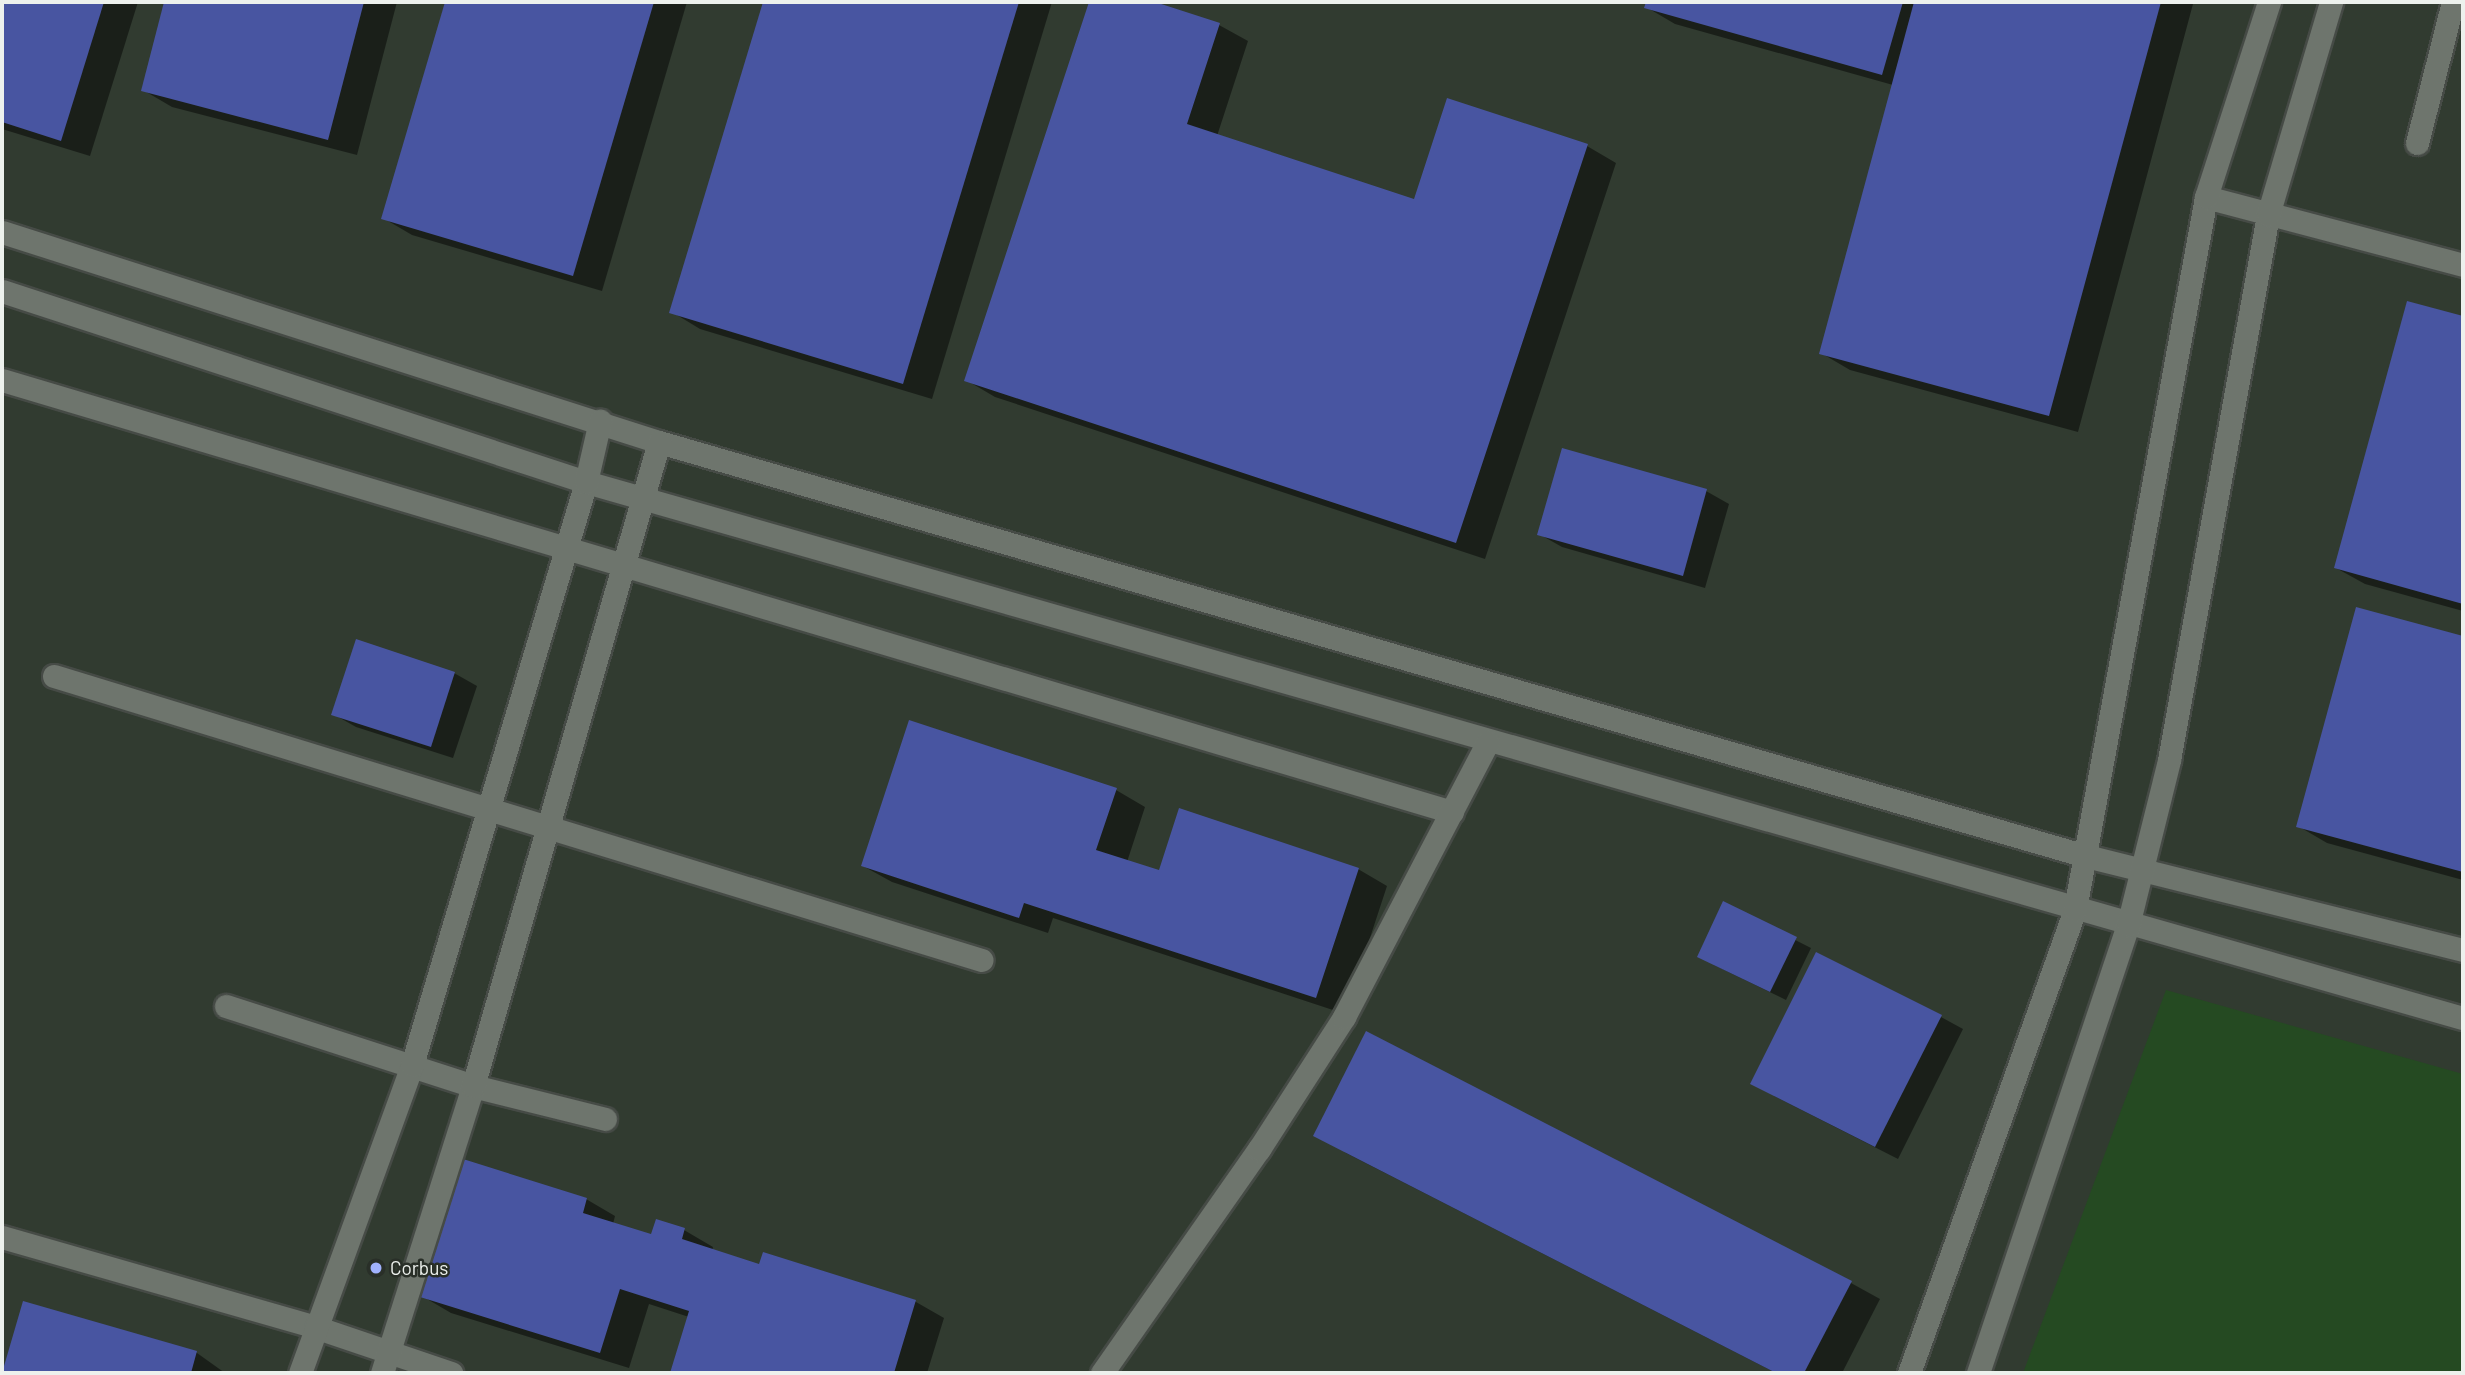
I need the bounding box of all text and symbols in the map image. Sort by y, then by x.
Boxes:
place label: Corbus [390,1257,448,1279]
marker: Corbus [368,1260,384,1276]

